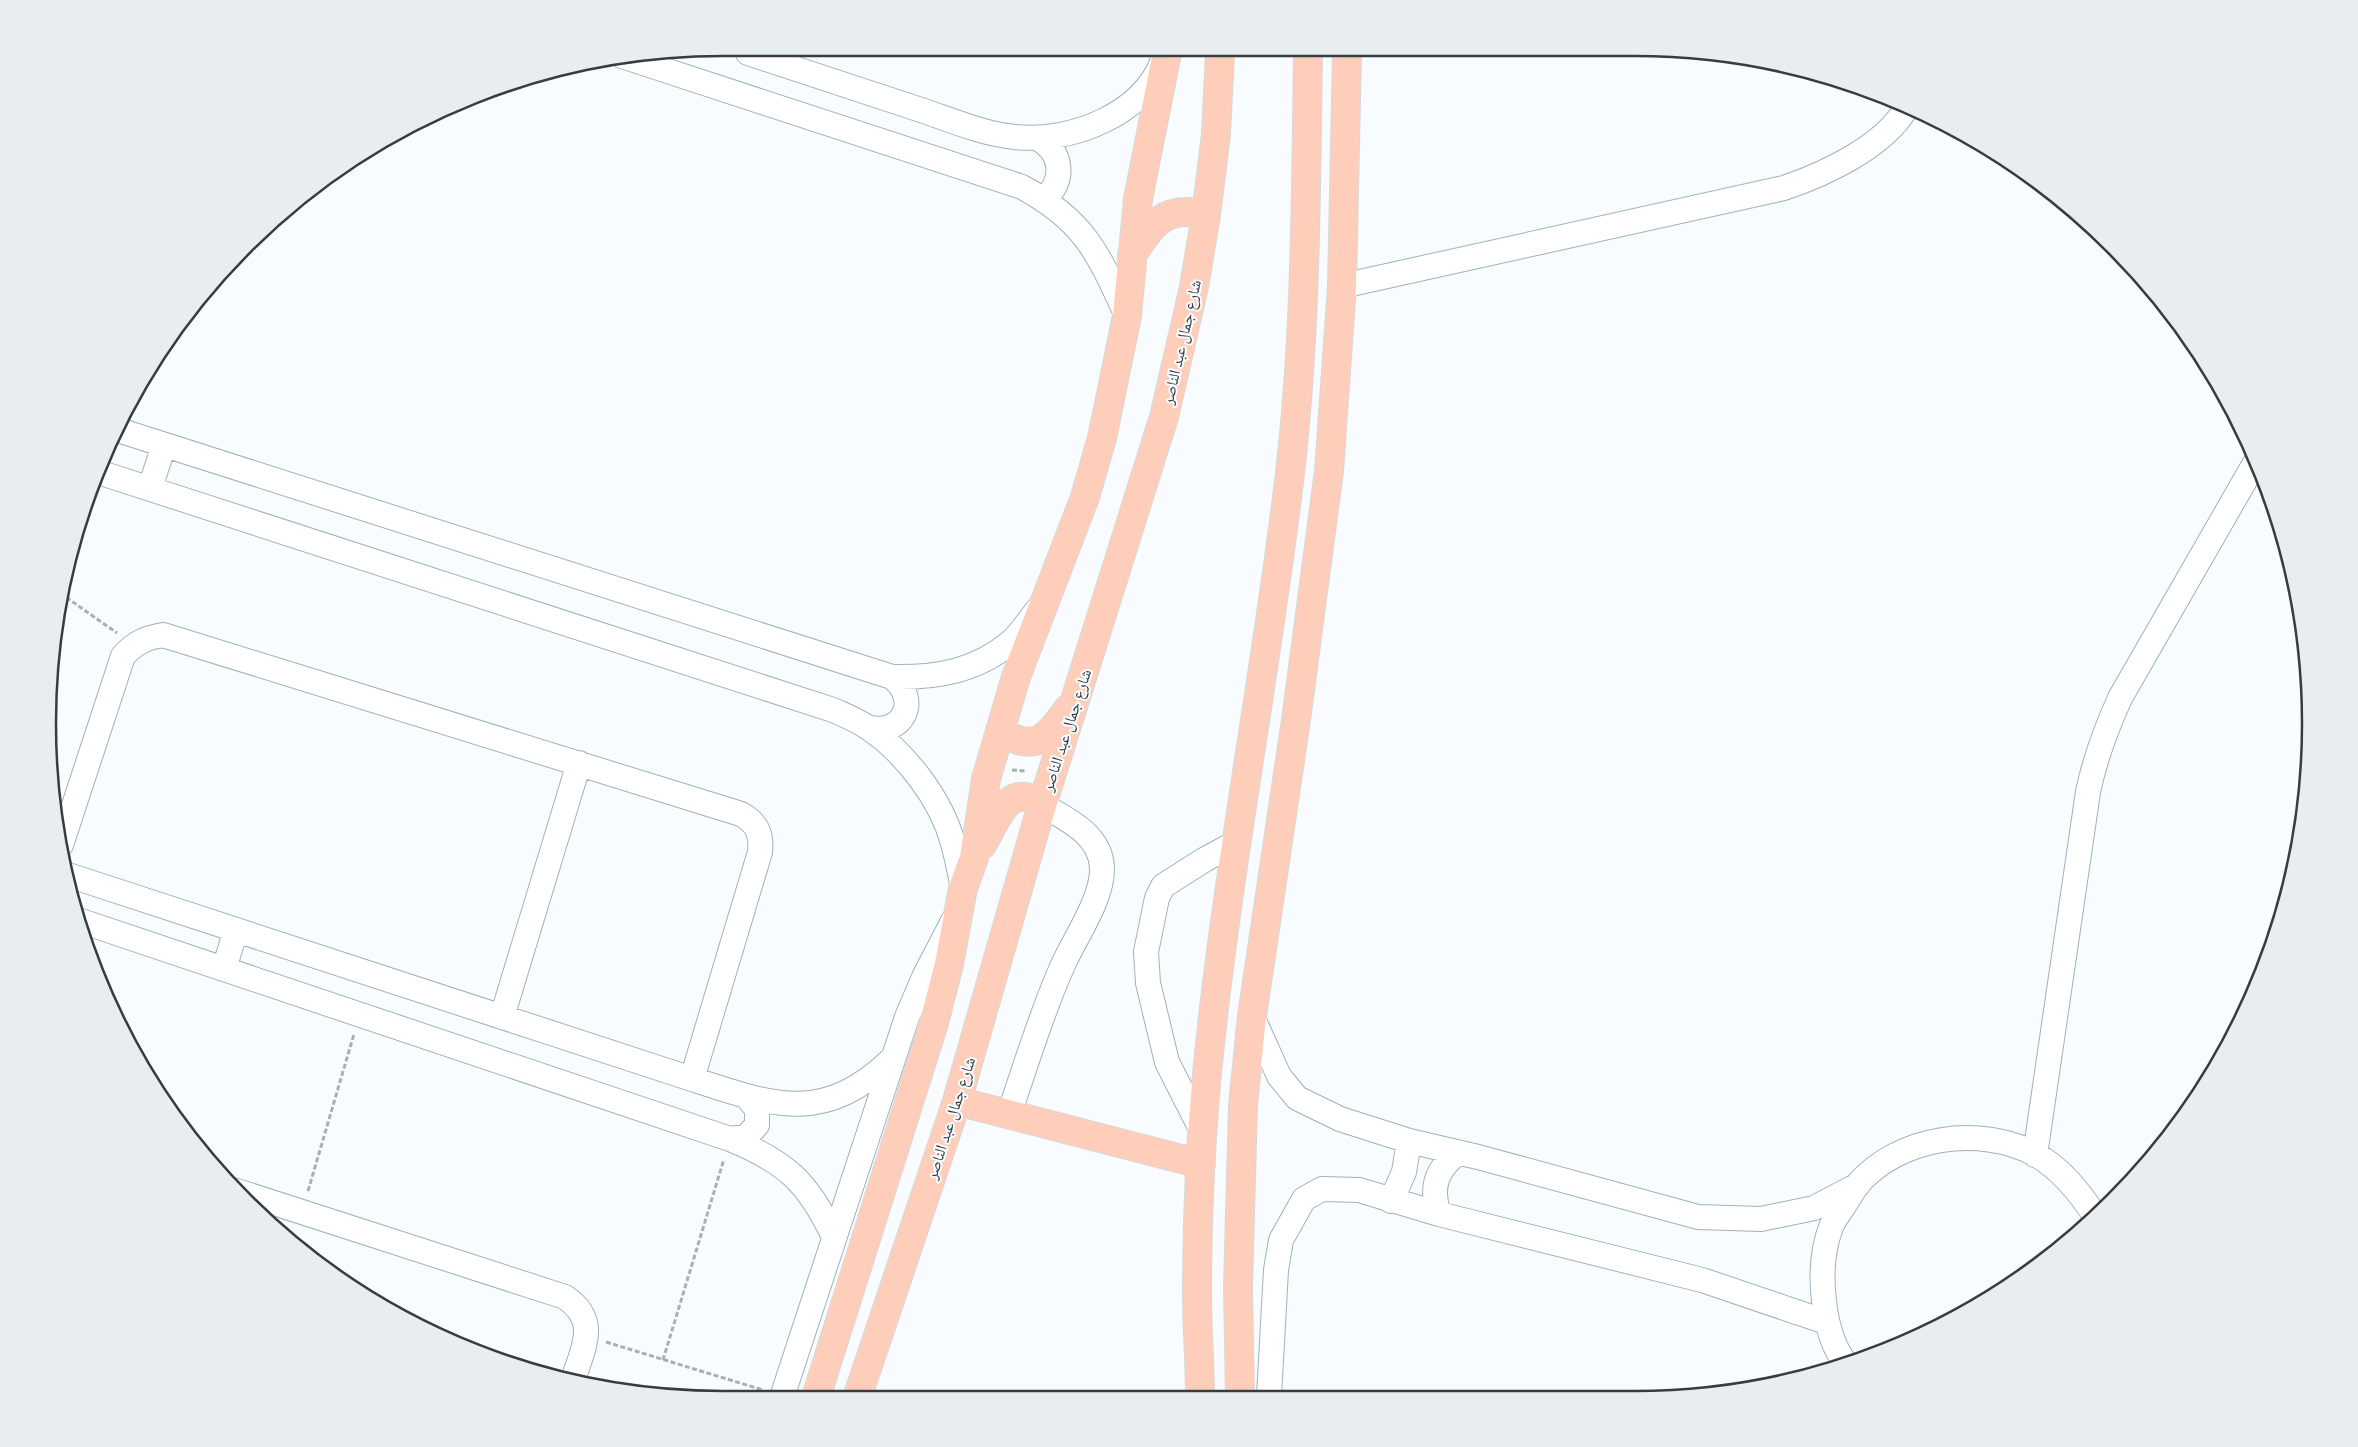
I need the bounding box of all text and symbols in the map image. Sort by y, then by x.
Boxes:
street label: شارع جمال عبد الناصر [1159,278,1207,408]
street label: شارع جمال عبد الناصر [1038,667,1097,795]
street label: شارع جمال عبد الناصر [922,1055,981,1183]

